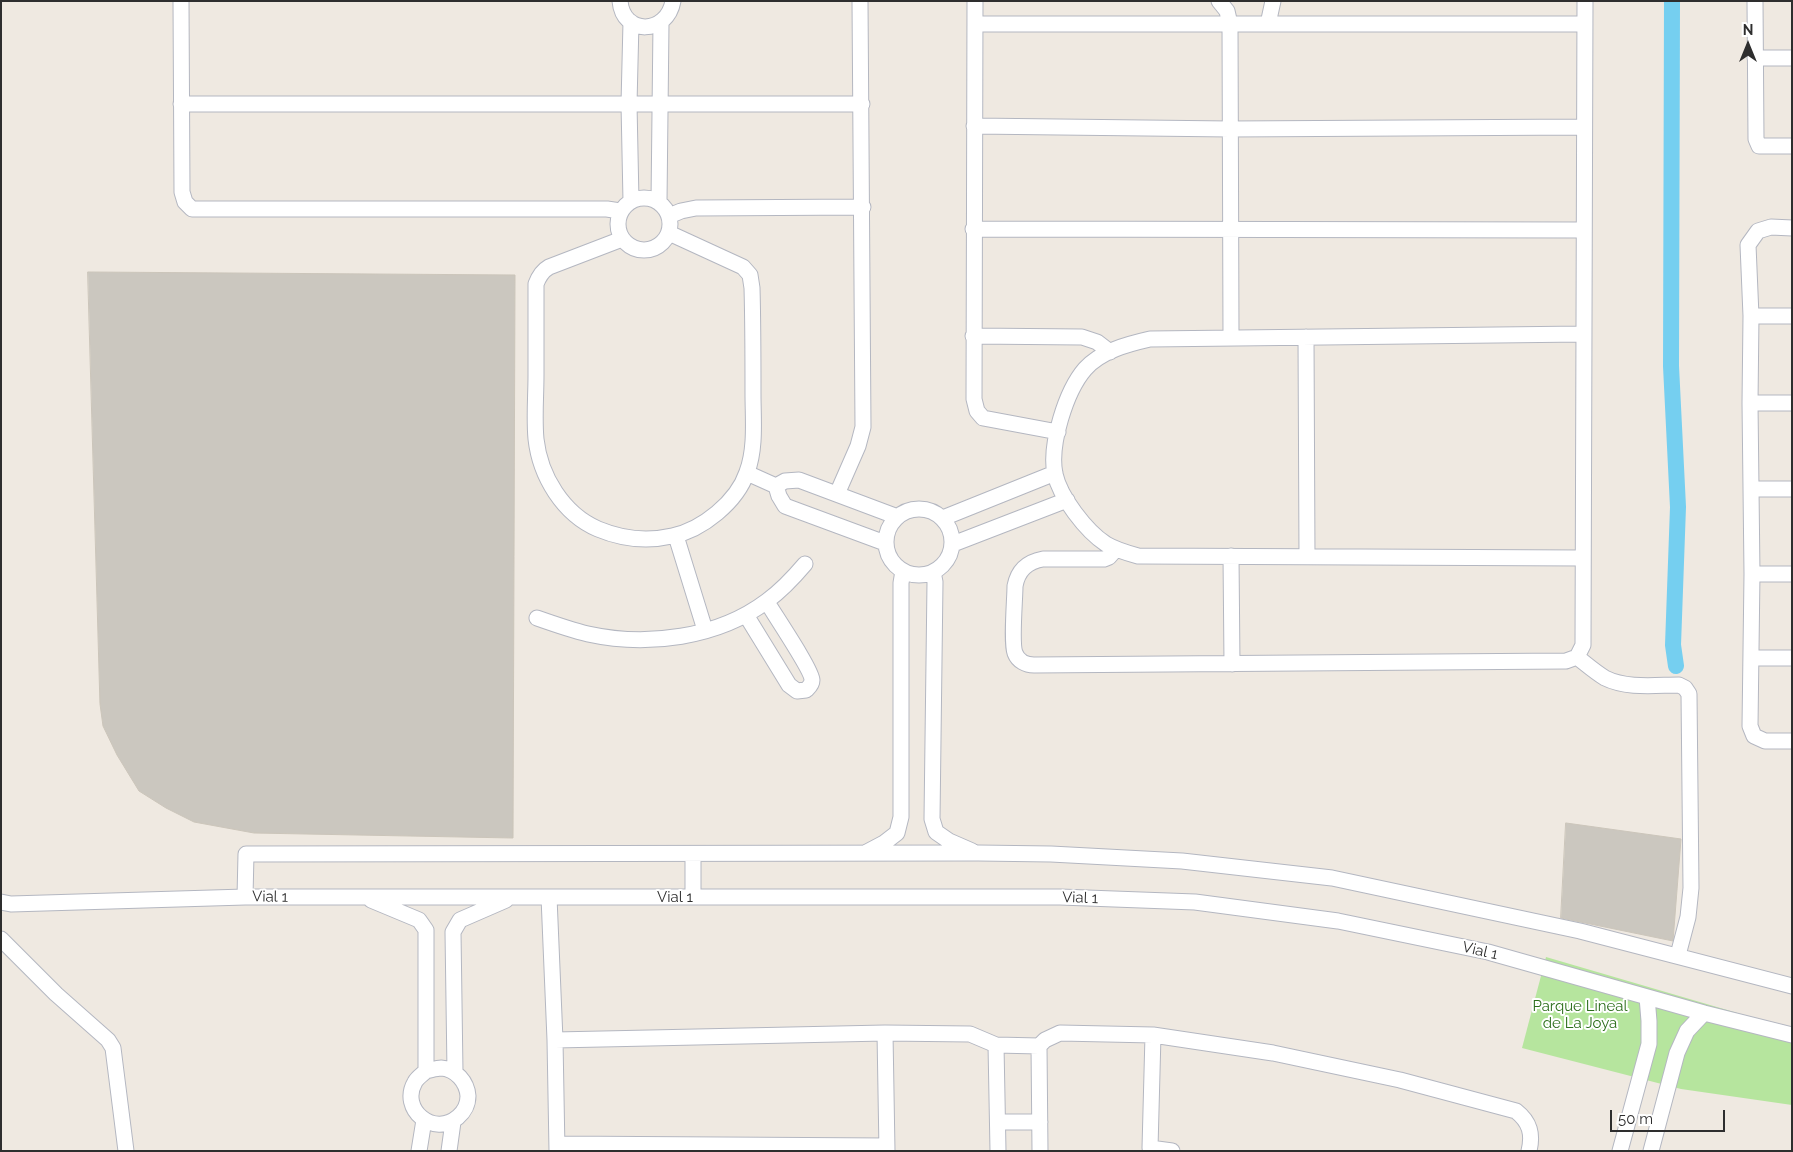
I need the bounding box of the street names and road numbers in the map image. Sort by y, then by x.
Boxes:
street label: Vial 1 [252,888,288,906]
street label: Vial 1 [657,888,693,906]
street label: Vial 1 [1062,888,1098,908]
street label: Vial 1 [1460,938,1500,964]

